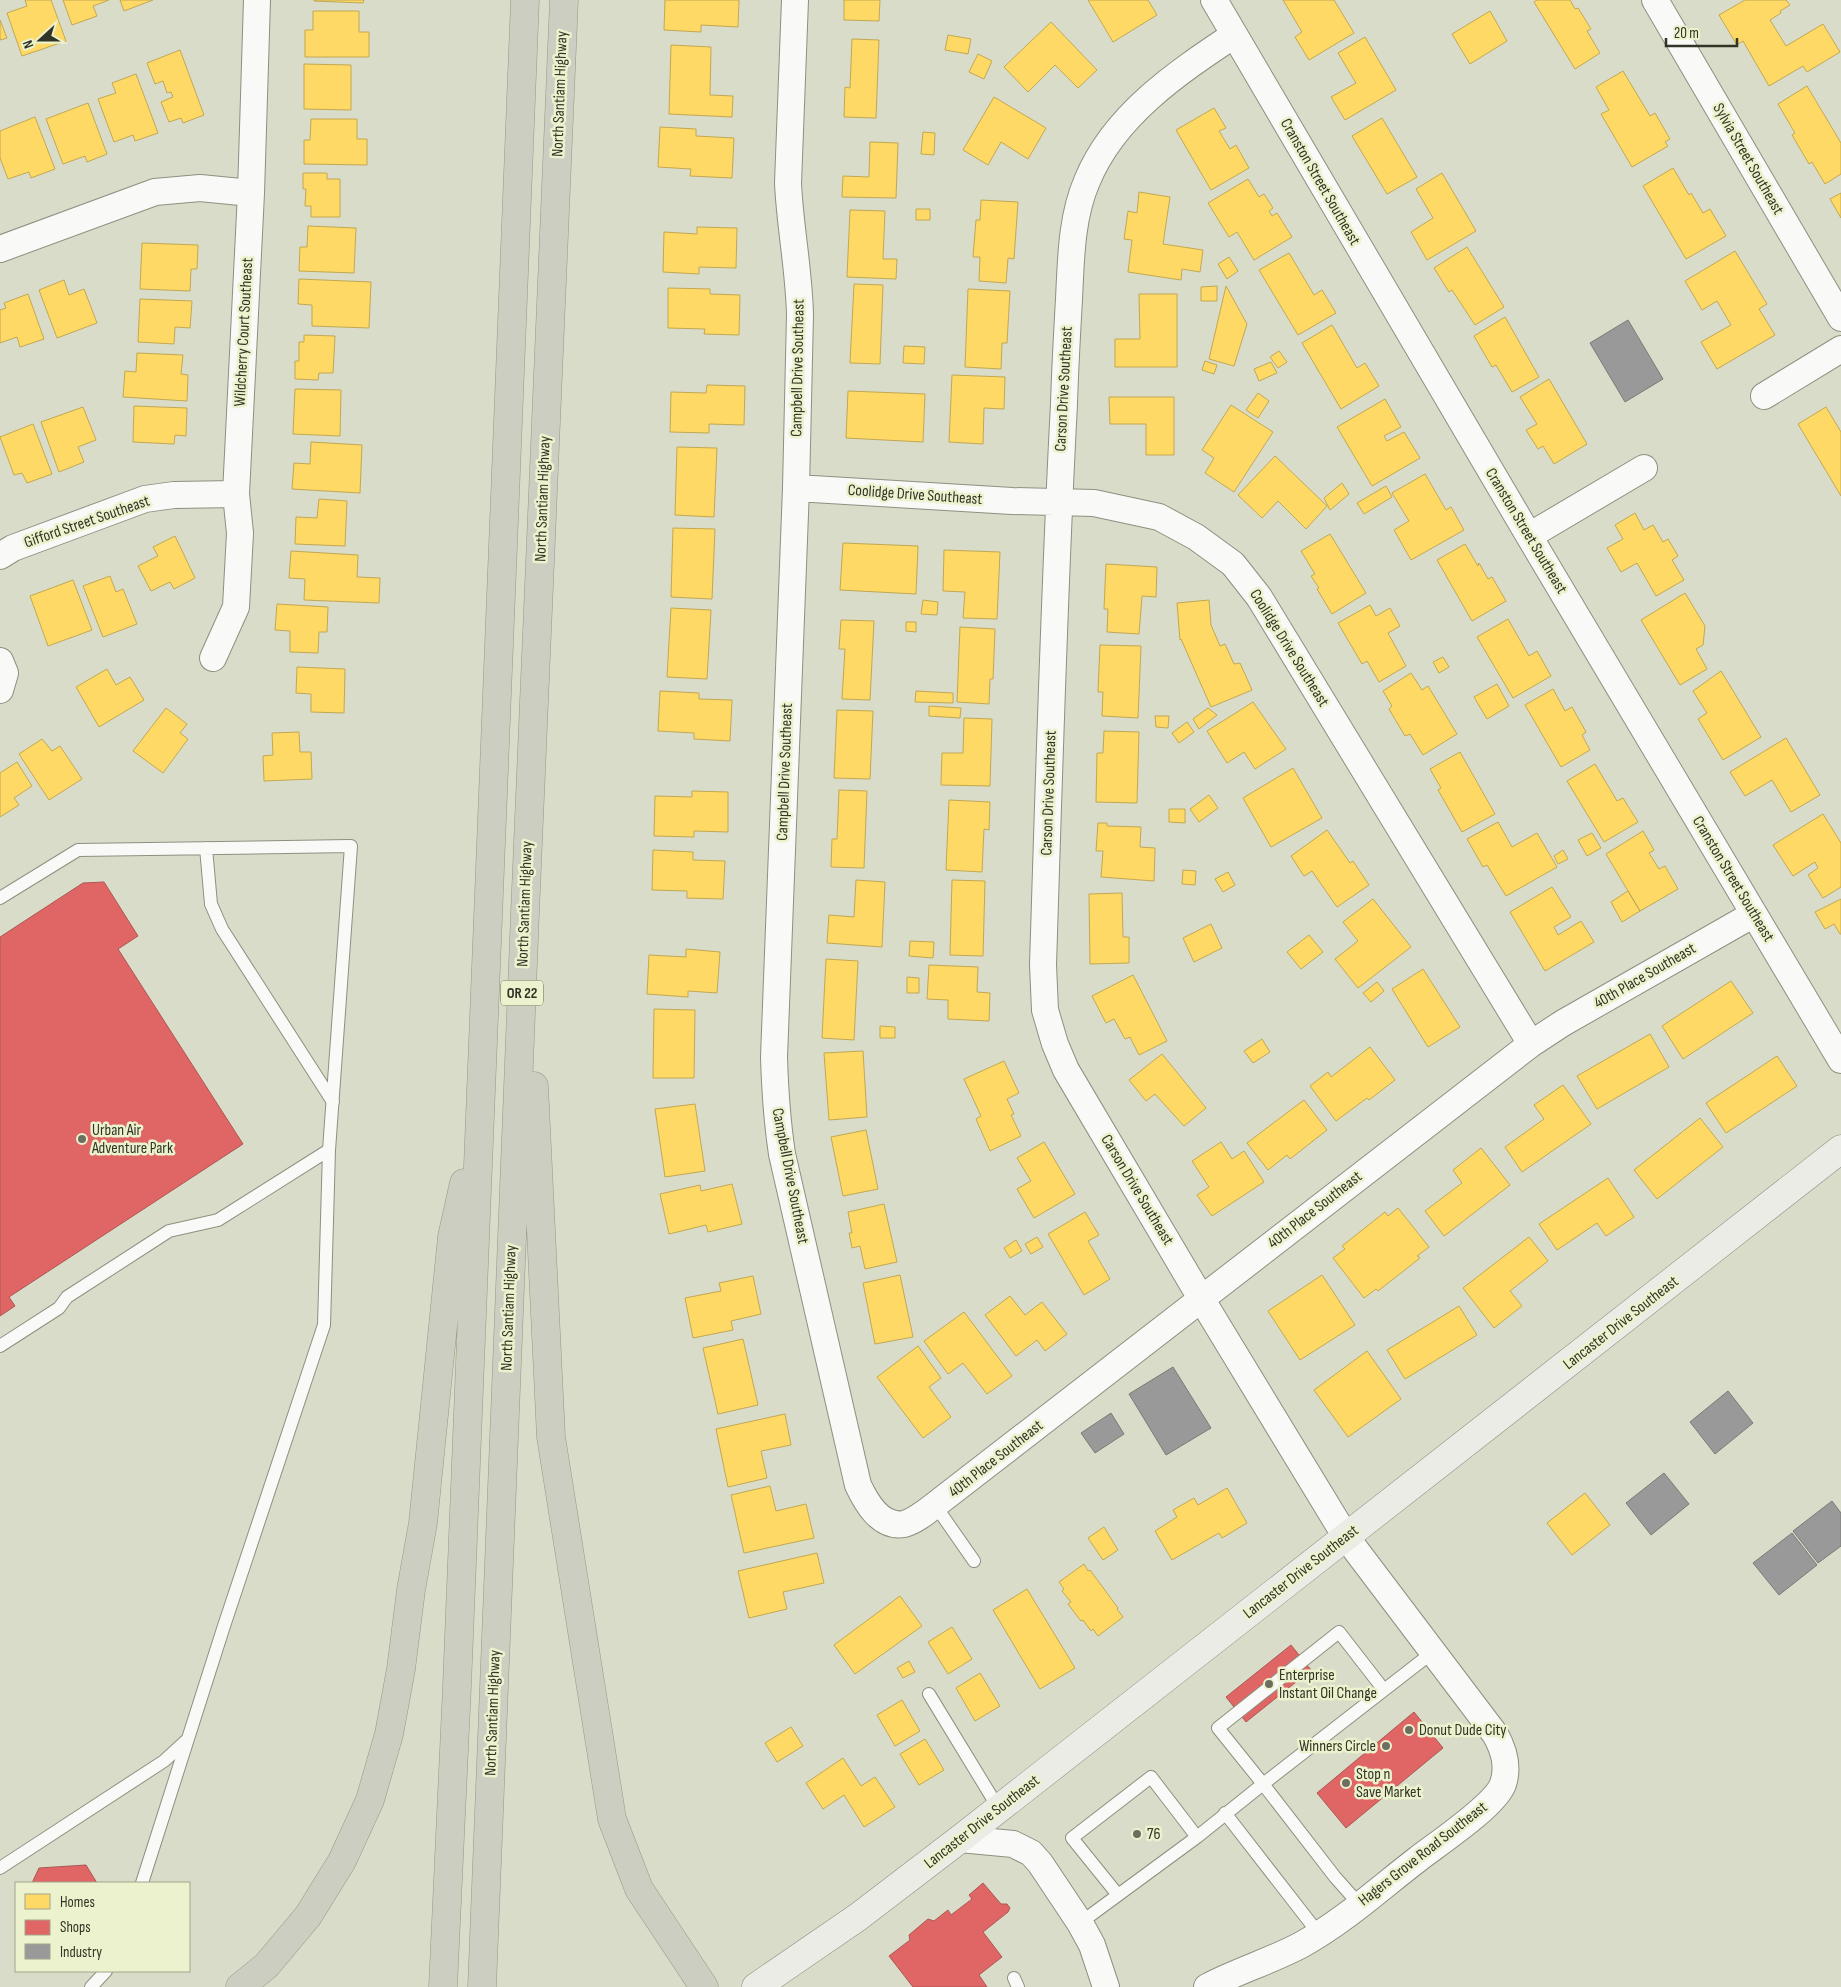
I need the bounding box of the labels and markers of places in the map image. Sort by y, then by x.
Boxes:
place label: Urban Air Adventure Park [91,1121,173,1158]
marker: Urban Air Adventure Park [76,1133,88,1145]
place label: Enterprise Instant Oil Change [1279,1666,1377,1703]
marker: Enterprise Instant Oil Change [1263,1678,1275,1690]
place label: Donut Dude City [1419,1721,1507,1740]
marker: Donut Dude City [1403,1724,1415,1736]
place label: Winners Circle [1299,1737,1376,1756]
marker: Winners Circle [1380,1740,1392,1752]
place label: Stop n Save Market [1356,1765,1421,1802]
marker: Stop n Save Market [1340,1777,1352,1789]
place label: 76 [1147,1825,1160,1844]
marker: 76 [1131,1828,1143,1840]

